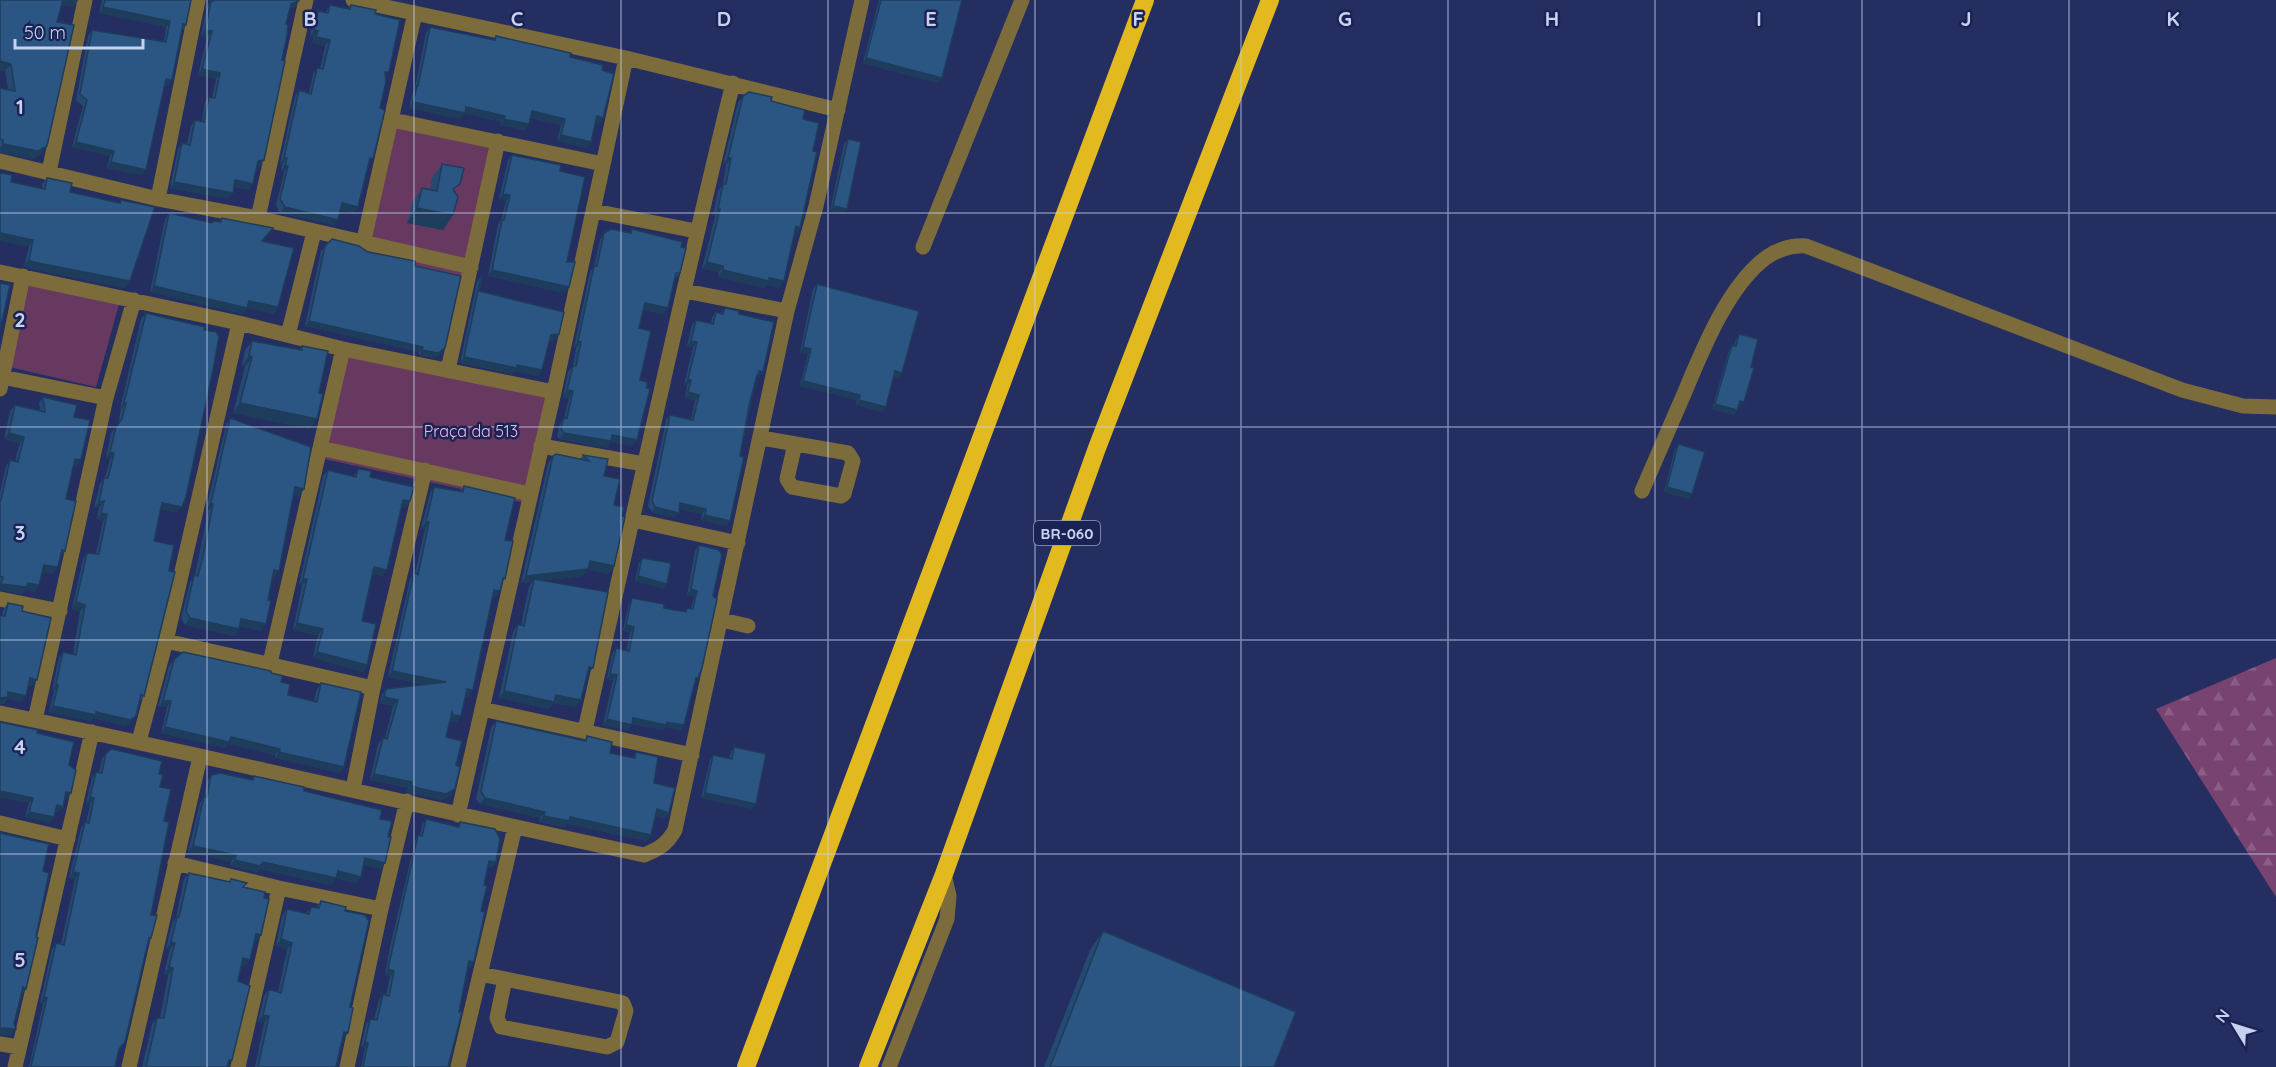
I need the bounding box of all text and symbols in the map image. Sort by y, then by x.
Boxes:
text: B [303,6,317,31]
text: C [511,6,524,31]
text: D [717,6,731,31]
text: E [925,6,937,31]
text: F [1132,6,1144,31]
text: G [1338,6,1352,31]
text: H [1545,6,1559,31]
text: I [1756,6,1762,31]
text: J [1960,6,1972,31]
text: K [2166,6,2180,31]
scale bar [15,12,142,50]
text: 50 m [24,21,66,44]
text: 1 [16,94,24,119]
text: 2 [14,307,26,332]
park label: Praça da 513 [424,421,518,441]
text: 3 [15,520,25,545]
road number: BR-060 [1034,521,1100,545]
text: 4 [14,734,26,759]
text: 5 [14,947,26,972]
north arrow [2204,995,2264,1055]
text: N [2211,1005,2234,1027]

